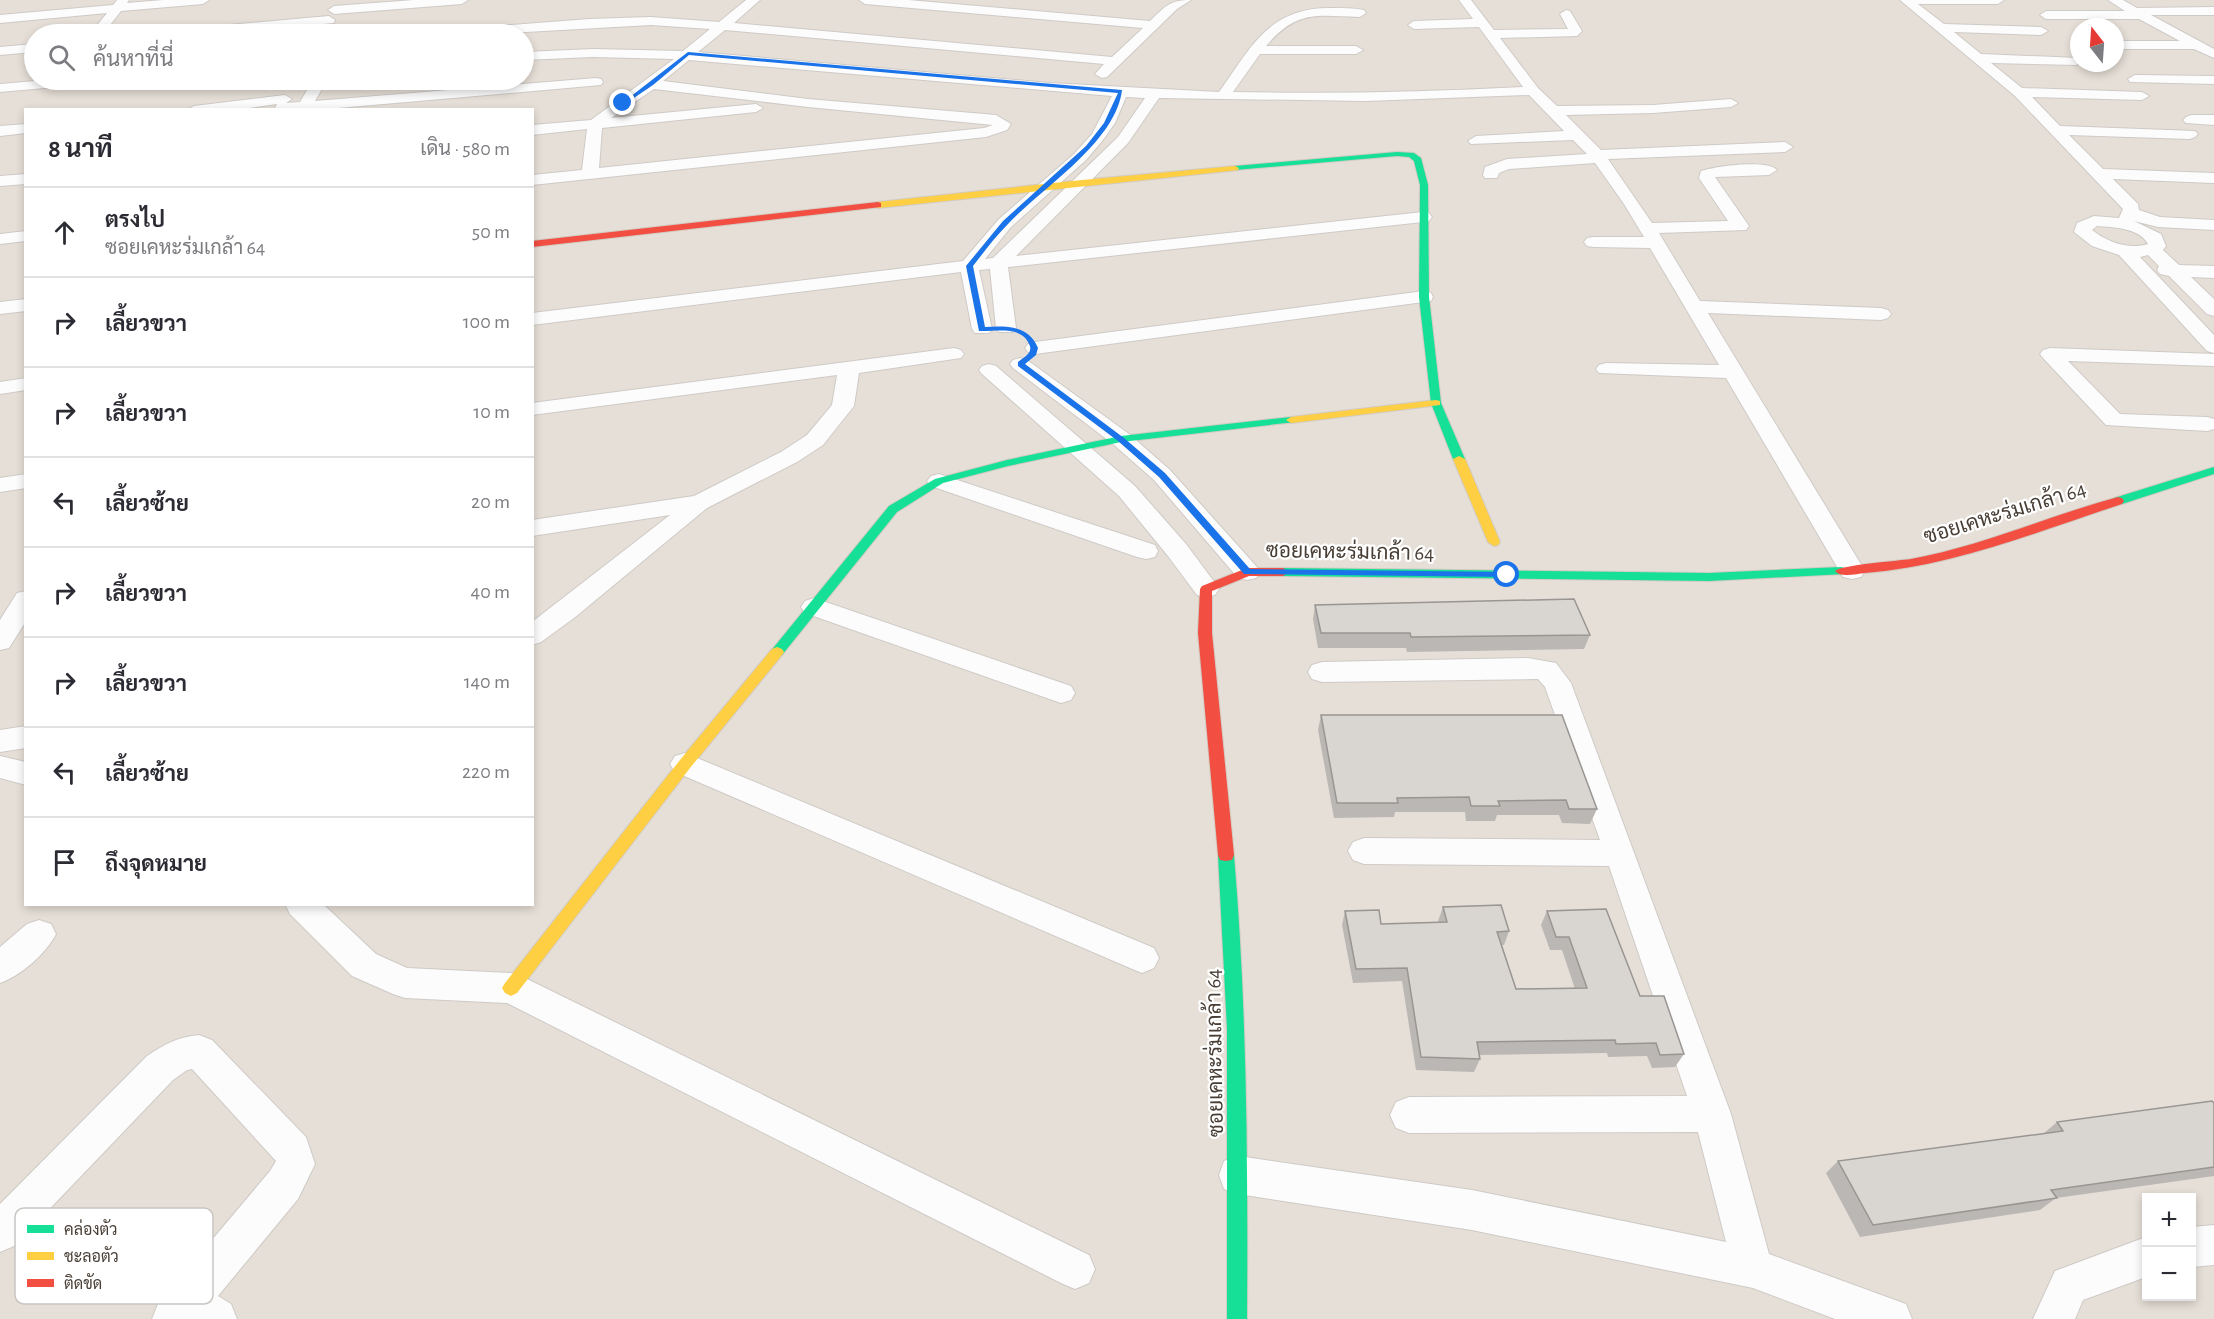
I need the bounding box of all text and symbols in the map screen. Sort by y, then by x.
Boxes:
north arrow [2070,18,2124,72]
search box [24,24,534,90]
icon: search [45,41,78,74]
text: ค้นหาที่นี่ [93,48,173,70]
route end [609,89,635,115]
text: 8 นาที [48,136,113,162]
text: เดิน · 580 m [420,139,510,159]
text: ตรงไป [105,209,165,231]
icon: ahead [48,216,81,249]
text: 50 m [472,222,510,242]
text: ซอยเคหะร่มเกล้า 64 [105,238,265,258]
icon: right [48,306,81,339]
text: 100 m [463,312,510,332]
text: เลี้ยวขวา [105,313,187,335]
icon: right [48,396,81,429]
text: 10 m [473,402,510,422]
text: เลี้ยวขวา [105,403,187,425]
street label: ซอยเคหะร่มเกล้า 64 [1921,476,2089,548]
icon: left [48,486,81,519]
text: 20 m [471,492,510,512]
text: เลี้ยวซ้าย [105,493,189,515]
street label: ซอยเคหะร่มเกล้า 64 [1266,538,1434,564]
route start [1493,561,1519,587]
icon: right [48,576,81,609]
text: 40 m [471,582,510,602]
text: เลี้ยวขวา [105,583,187,605]
icon: right [48,666,81,699]
text: 140 m [464,672,510,692]
text: เลี้ยวขวา [105,673,187,695]
icon: left [48,756,81,789]
text: 220 m [462,762,510,782]
text: เลี้ยวซ้าย [105,763,189,785]
icon: arrive [48,846,81,879]
text: ถึงจุดหมาย [105,853,207,875]
street label: ซอยเคหะร่มเกล้า 64 [1201,969,1227,1137]
map controls [2142,1193,2196,1301]
button: + [2142,1193,2196,1247]
legend [15,1208,213,1304]
text: คล่องตัว [64,1219,118,1238]
text: ชะลอตัว [64,1246,119,1265]
button: − [2142,1247,2196,1301]
text: ติดขัด [64,1273,102,1292]

